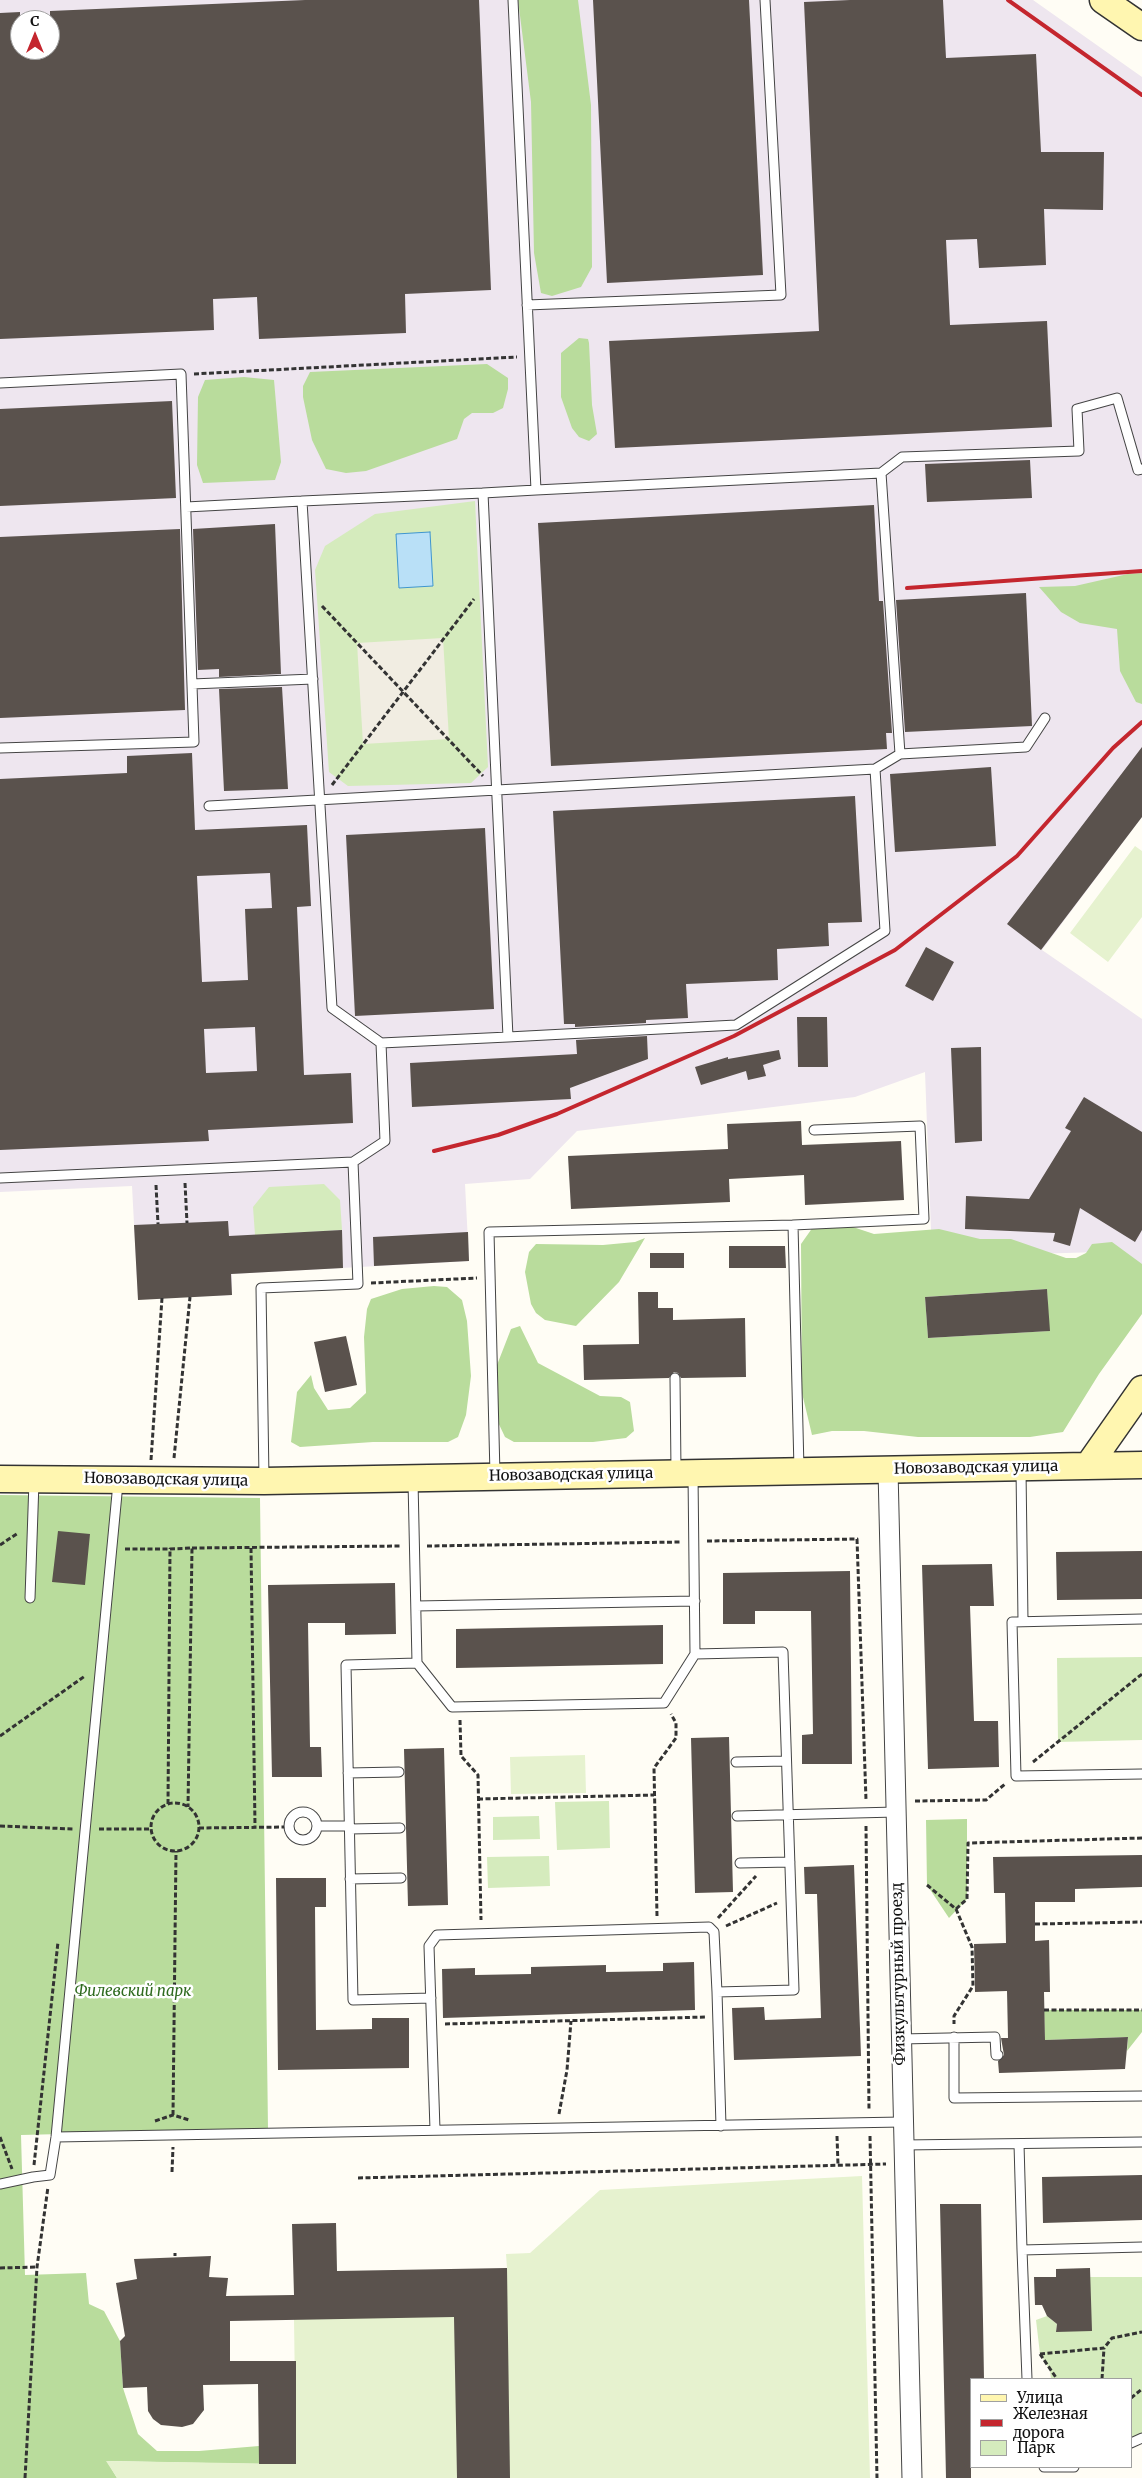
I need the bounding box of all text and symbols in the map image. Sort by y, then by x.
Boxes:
north arrow [10,10,60,60]
text: С [30,12,40,30]
street label: Новозаводская улица [894,1458,1058,1478]
street label: Новозаводская улица [489,1465,653,1485]
street label: Новозаводская улица [84,1470,248,1490]
street label: Физкультурный проезд [888,1882,910,2066]
park label: Филевский парк [75,1983,191,2001]
legend [970,2378,1132,2468]
text: Улица [1017,2388,1063,2407]
text: Железная дорога [1013,2404,1088,2442]
text: Парк [1017,2438,1055,2457]

